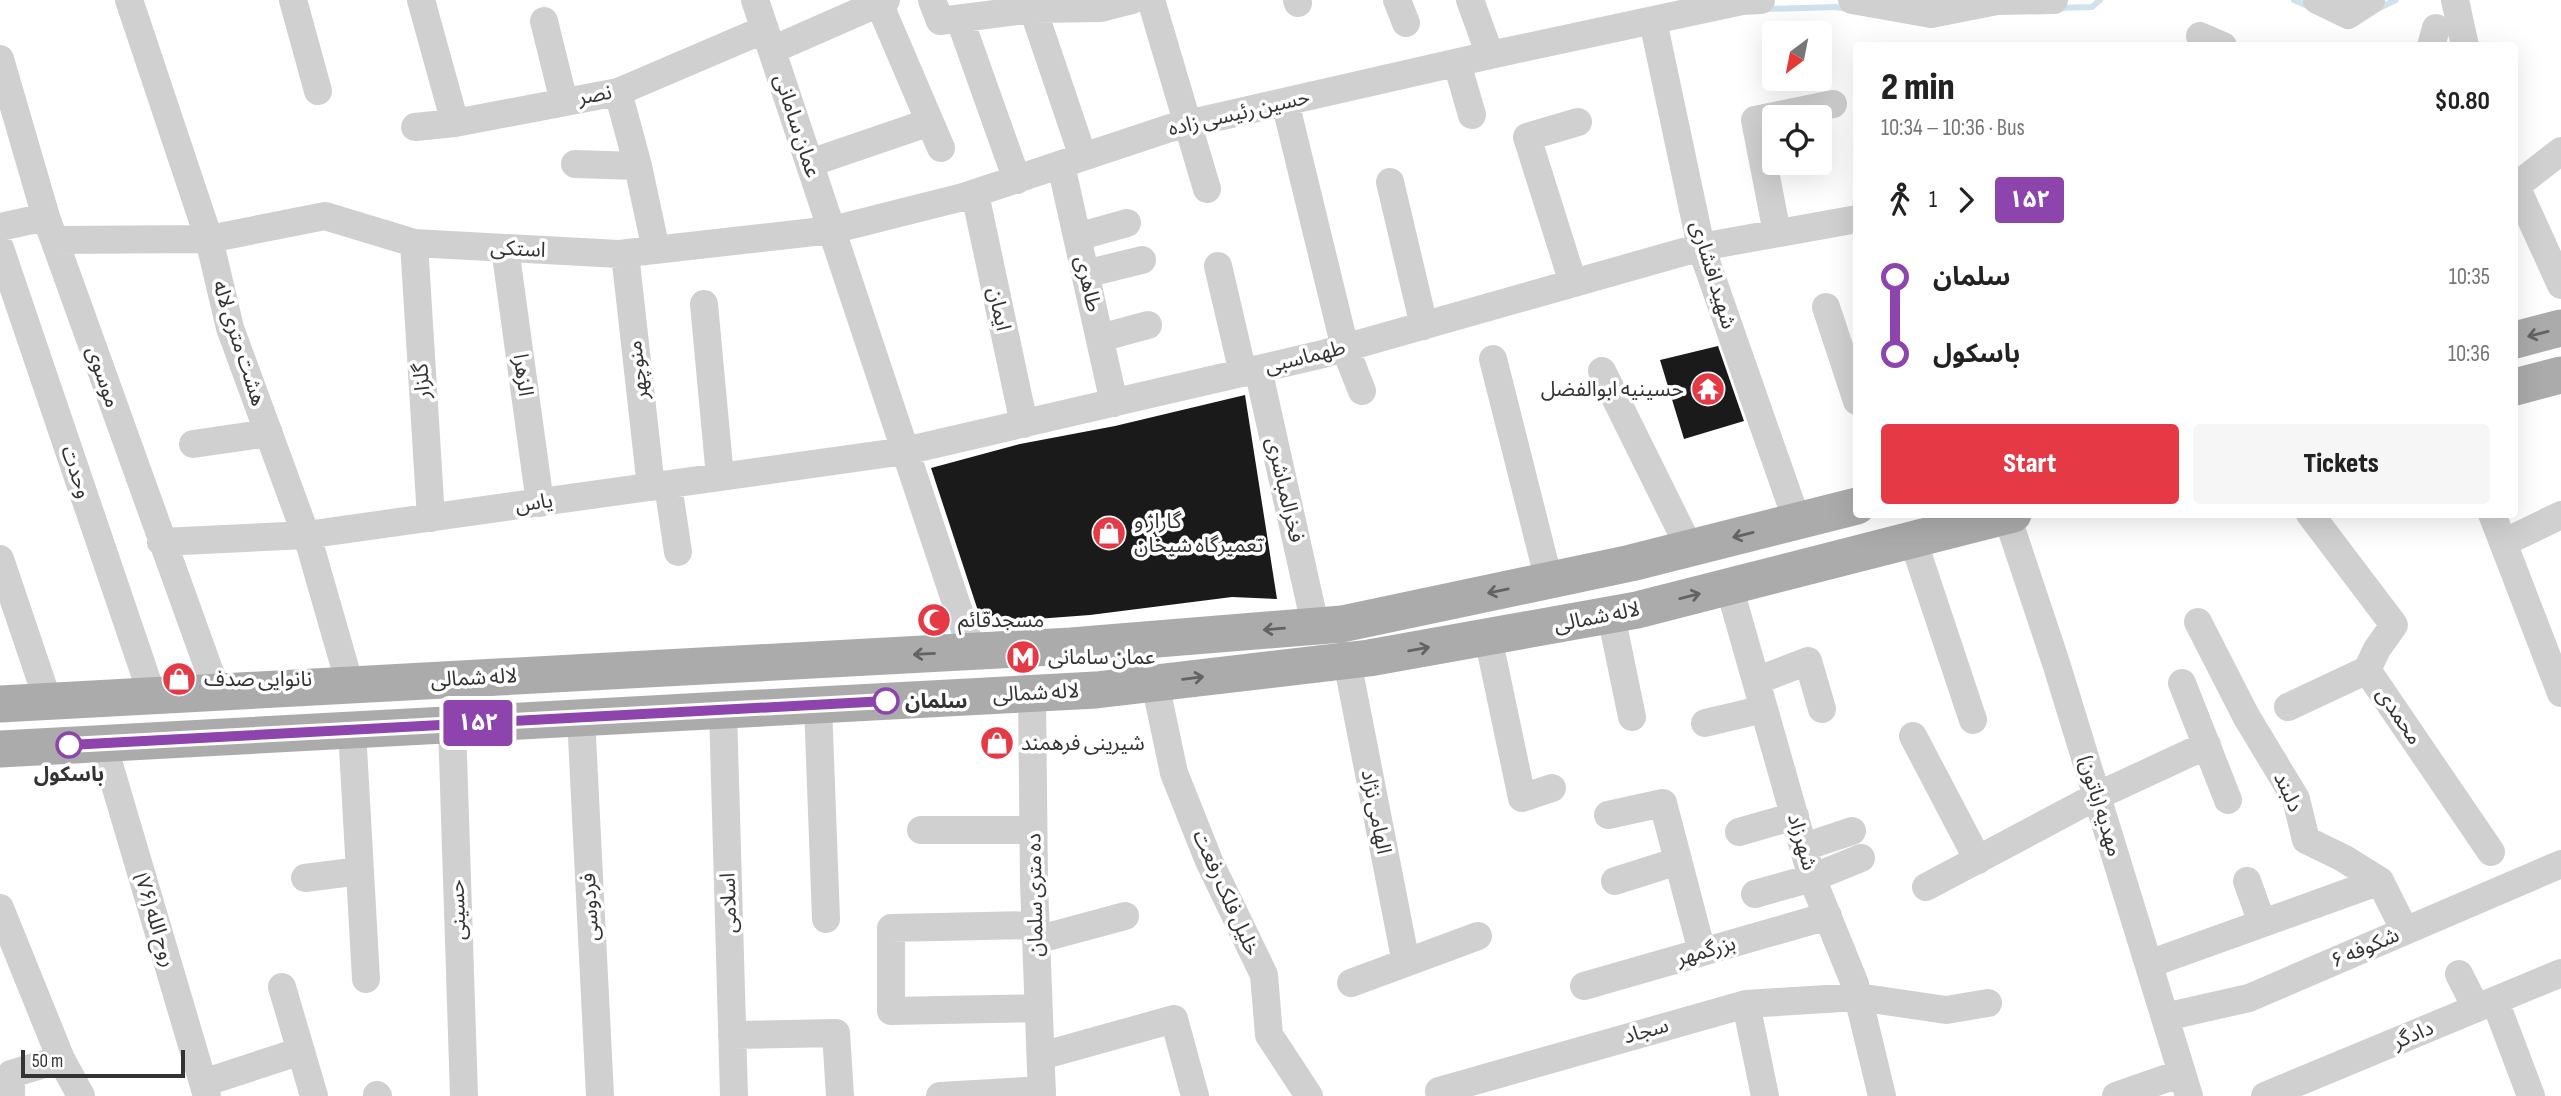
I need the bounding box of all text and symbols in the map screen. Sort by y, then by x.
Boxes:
north arrow [1762,21,1832,91]
map controls [1762,21,1832,175]
text: 2 min [1881,65,1955,110]
street label: عمان سامانی [769,71,825,181]
street label: نصر [575,79,614,111]
street label: حسین رئیسی زاده [1166,85,1312,141]
text: $0.80 [2434,86,2490,117]
button: locate [1762,105,1832,175]
text: 10:34 – 10:36 · Bus [1881,114,2025,142]
icon: walk [1881,181,1919,219]
icon: forward [1947,181,1985,219]
text: ۱۵۲ [2009,185,2050,214]
text: 1 [1929,186,1937,214]
street label: شهید افشاری [1685,218,1741,332]
street label: استکی [490,235,546,263]
street label: طاهری [1069,254,1107,314]
text: سلمان [1933,262,2010,293]
text: 10:35 [2449,263,2490,291]
street label: هشت متری لاله [207,277,271,409]
street label: ایمان [982,285,1016,333]
one-way arrow [2527,328,2550,341]
street label: طهماسبی [1262,335,1348,379]
street label: منوچهر [622,339,654,402]
text: باسکول [1933,339,2020,370]
text: 10:36 [2448,340,2490,368]
street label: موسوی [81,343,125,411]
street label: الزهرا [508,352,538,398]
street label: گلزار [408,362,436,401]
temple icon: حسینیه ابوالفضل [1689,370,1727,408]
place label: حسینیه ابوالفضل [1541,377,1684,402]
button: Start [1881,424,2179,504]
button: Tickets [2193,424,2490,504]
street label: فخرالمباشری [1261,435,1309,545]
street label: وحدت [55,443,97,501]
street label: یاس [514,488,554,518]
place label: گاراژ و تعمیرگاه شیخان [1134,509,1263,558]
shop icon: گاراژ و تعمیرگاه شیخان [1090,514,1128,552]
one-way arrow [1732,529,1755,542]
one-way arrow [1487,585,1510,599]
one-way arrow [1678,589,1701,602]
street label: لاله شمالی [1552,596,1642,638]
mosque icon: مسجدقائم [915,601,953,639]
place label: مسجدقائم [958,608,1044,635]
one-way arrow [1263,623,1285,636]
metro station icon: عمان سامانی [1004,638,1042,676]
one-way arrow [1407,642,1429,656]
place label: عمان سامانی [1048,645,1155,670]
one-way arrow [913,647,936,660]
shop icon: نانوایی صدف [160,660,198,698]
street label: لاله شمالی [430,663,518,693]
place label: نانوایی صدف [204,667,312,692]
one-way arrow [1181,672,1204,685]
street label: لاله شمالی [992,678,1080,708]
street label: محمدی [2371,683,2427,749]
marker: سلمان [873,688,899,714]
place label: سلمان [905,689,968,714]
line badge: ۱۵۲ [438,700,518,746]
text: ۱۵۲ [457,708,499,737]
shop icon: شیرینی فرهمند [978,724,1016,762]
place label: شیرینی فرهمند [1021,731,1145,756]
marker: باسکول [56,732,82,758]
street label: مهدیه (باتون) [2073,753,2127,859]
place label: باسکول [34,762,104,787]
street label: الهامی نژاد [1356,768,1396,856]
street label: دلبند [2268,768,2308,816]
street label: شهرزاد [1782,811,1822,873]
street label: خلیل فلک رفعت [1187,826,1265,960]
street label: ده متری سلمان [1021,833,1049,957]
street label: روح الله (۷۶) [127,870,181,971]
street label: فردوسی [576,872,604,942]
street label: اسلامی [715,872,743,934]
street label: حسینی [444,879,472,941]
street label: شکوفه ۶ [2327,922,2403,974]
street label: بزرگمهر [1672,931,1739,972]
street label: سجاد [1620,1013,1672,1049]
street label: دادگر [2388,1015,2437,1055]
scale bar [21,1047,186,1079]
text: 50 m [32,1050,63,1073]

